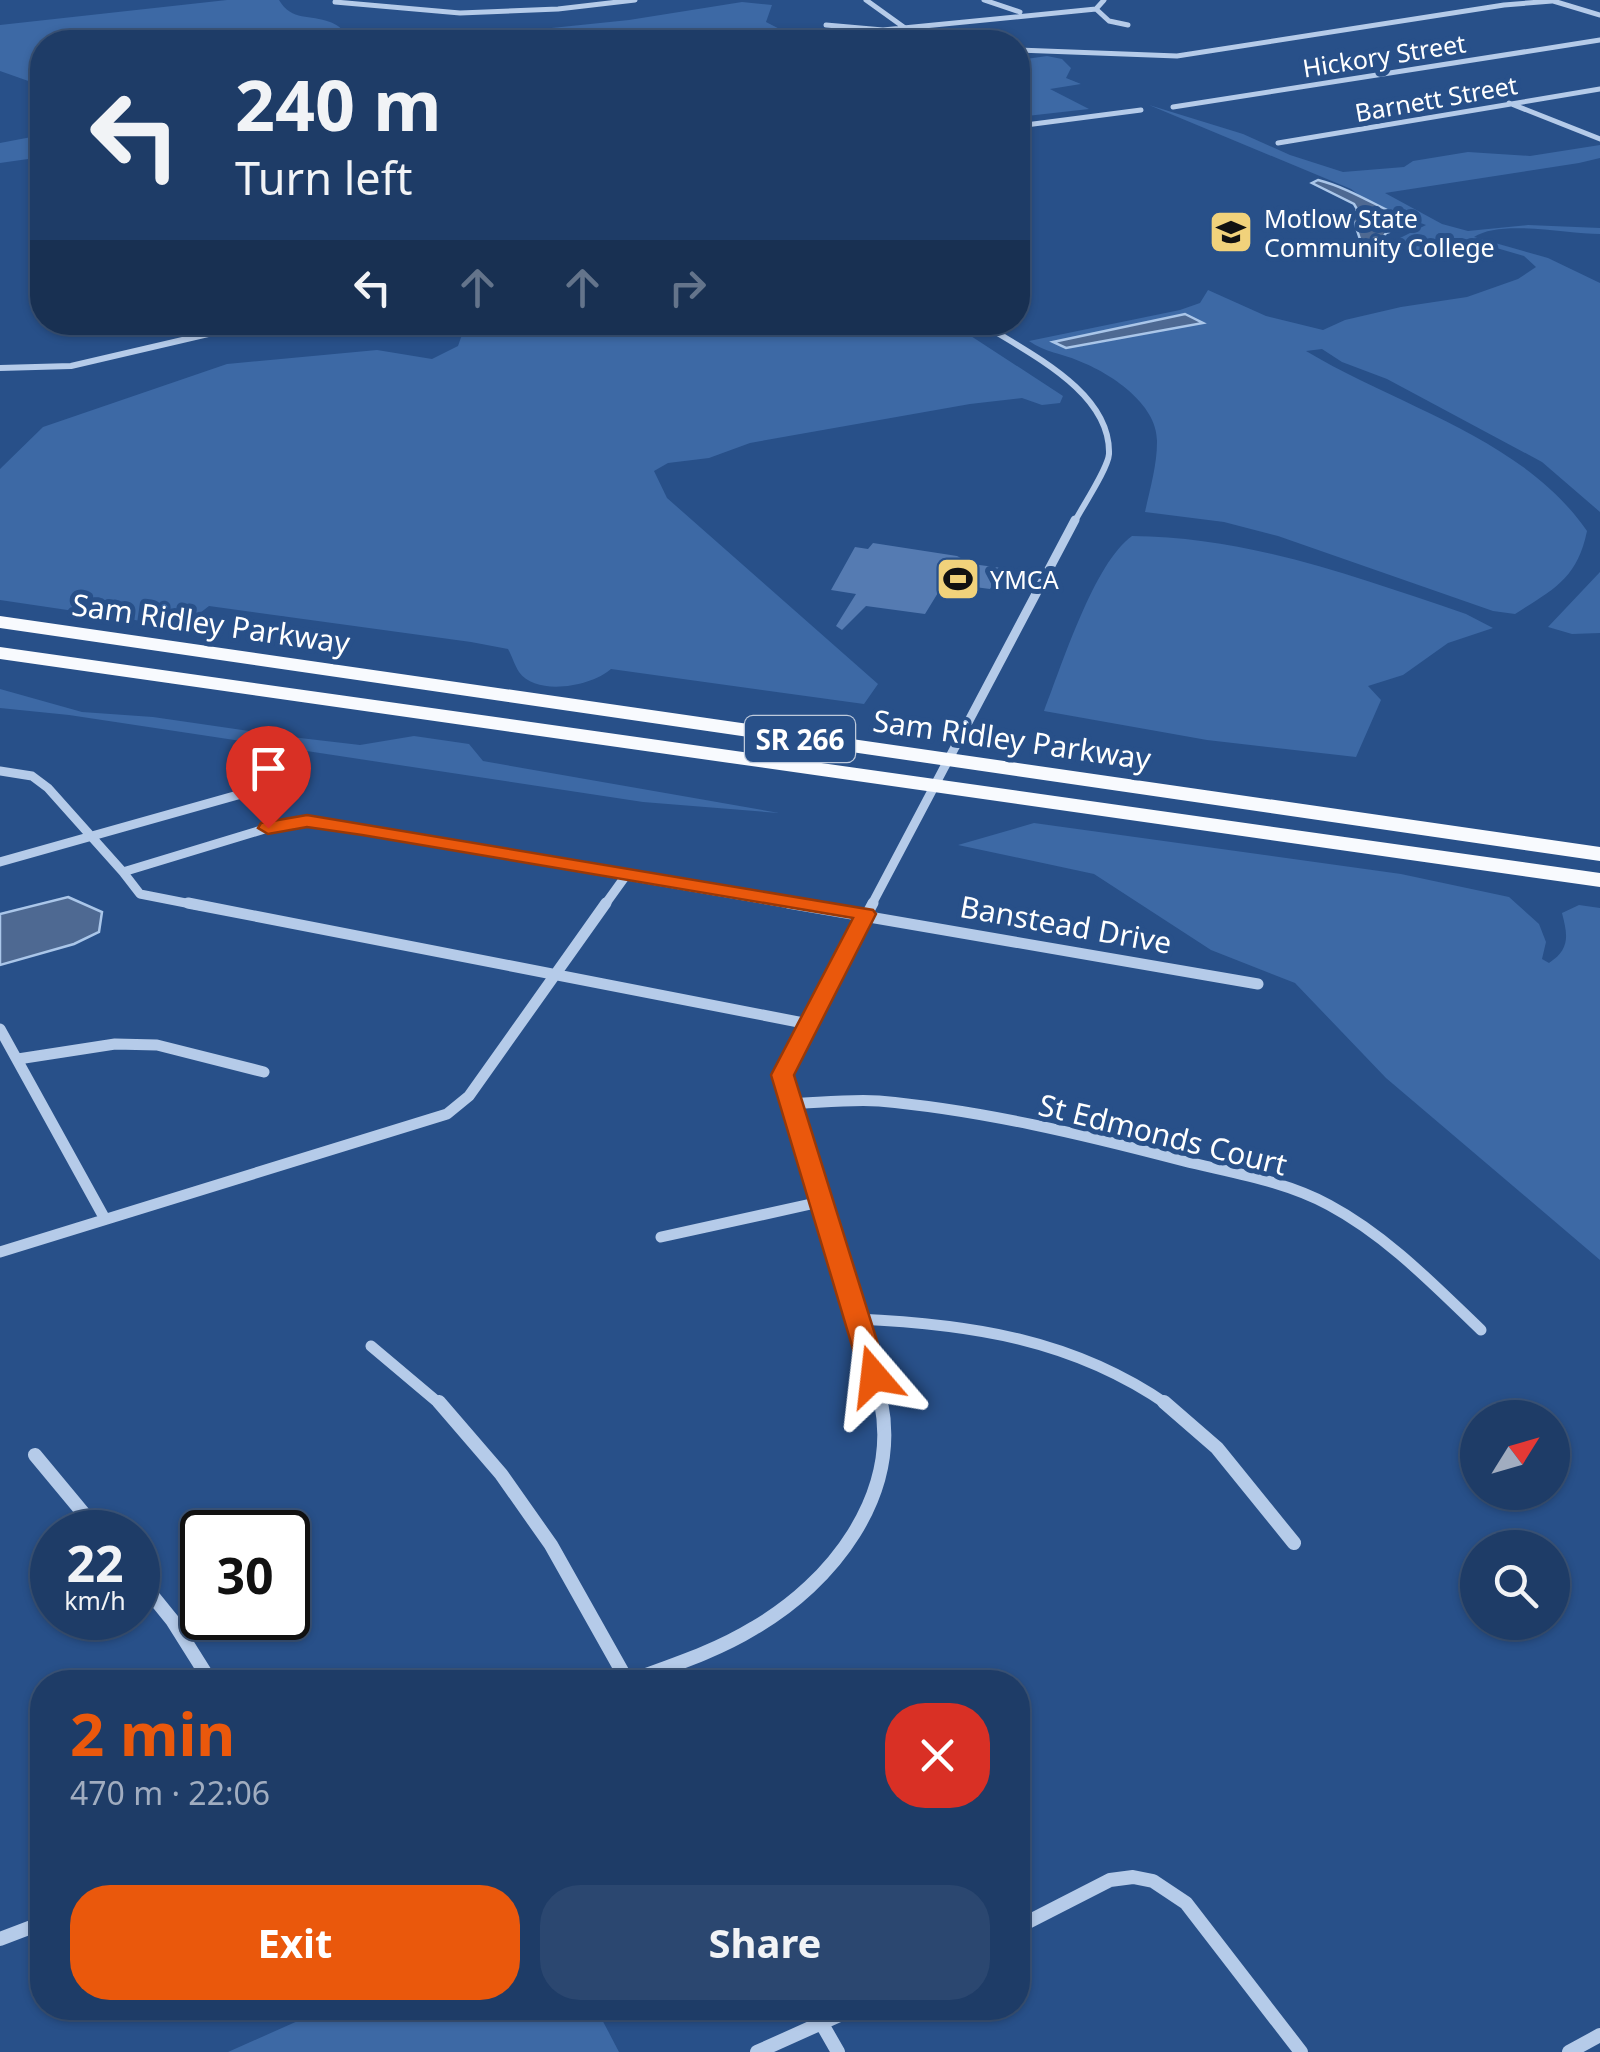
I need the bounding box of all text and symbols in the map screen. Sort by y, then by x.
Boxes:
street label: Hickory Street [1300,25,1468,85]
text: 240 m [235,56,442,152]
street label: Barnett Street [1352,67,1520,129]
icon: left [70,70,200,200]
text: Turn left [235,147,412,208]
place label: Motlow State Community College [1264,201,1495,264]
school or university icon: Motlow State Community College [1208,209,1254,255]
icon: left [345,260,400,315]
icon: ahead [450,260,505,315]
icon: ahead [555,260,610,315]
icon: right [660,260,715,315]
sports icon: YMCA [935,556,981,602]
place label: YMCA [990,562,1059,596]
street label: Sam Ridley Parkway [69,583,353,663]
street label: Sam Ridley Parkway [870,699,1154,779]
road number: SR 266 [745,716,855,762]
pin [226,726,311,829]
icon: arrive [241,741,296,796]
street label: Banstead Drive [957,885,1175,963]
street label: St Edmonds Court [1035,1083,1292,1185]
position arrow [822,1324,926,1428]
north arrow [1460,1400,1570,1510]
map controls [1460,1400,1570,1640]
speed limit sign: 30 [180,1510,310,1640]
text: 22 [66,1529,124,1597]
button: search [1460,1530,1570,1640]
text: km/h [64,1583,126,1617]
text: 2 min [70,1692,235,1774]
button: close [885,1703,990,1808]
text: 470 m · 22:06 [70,1771,270,1814]
button: Exit [70,1885,520,2000]
button: Share [540,1885,990,2000]

